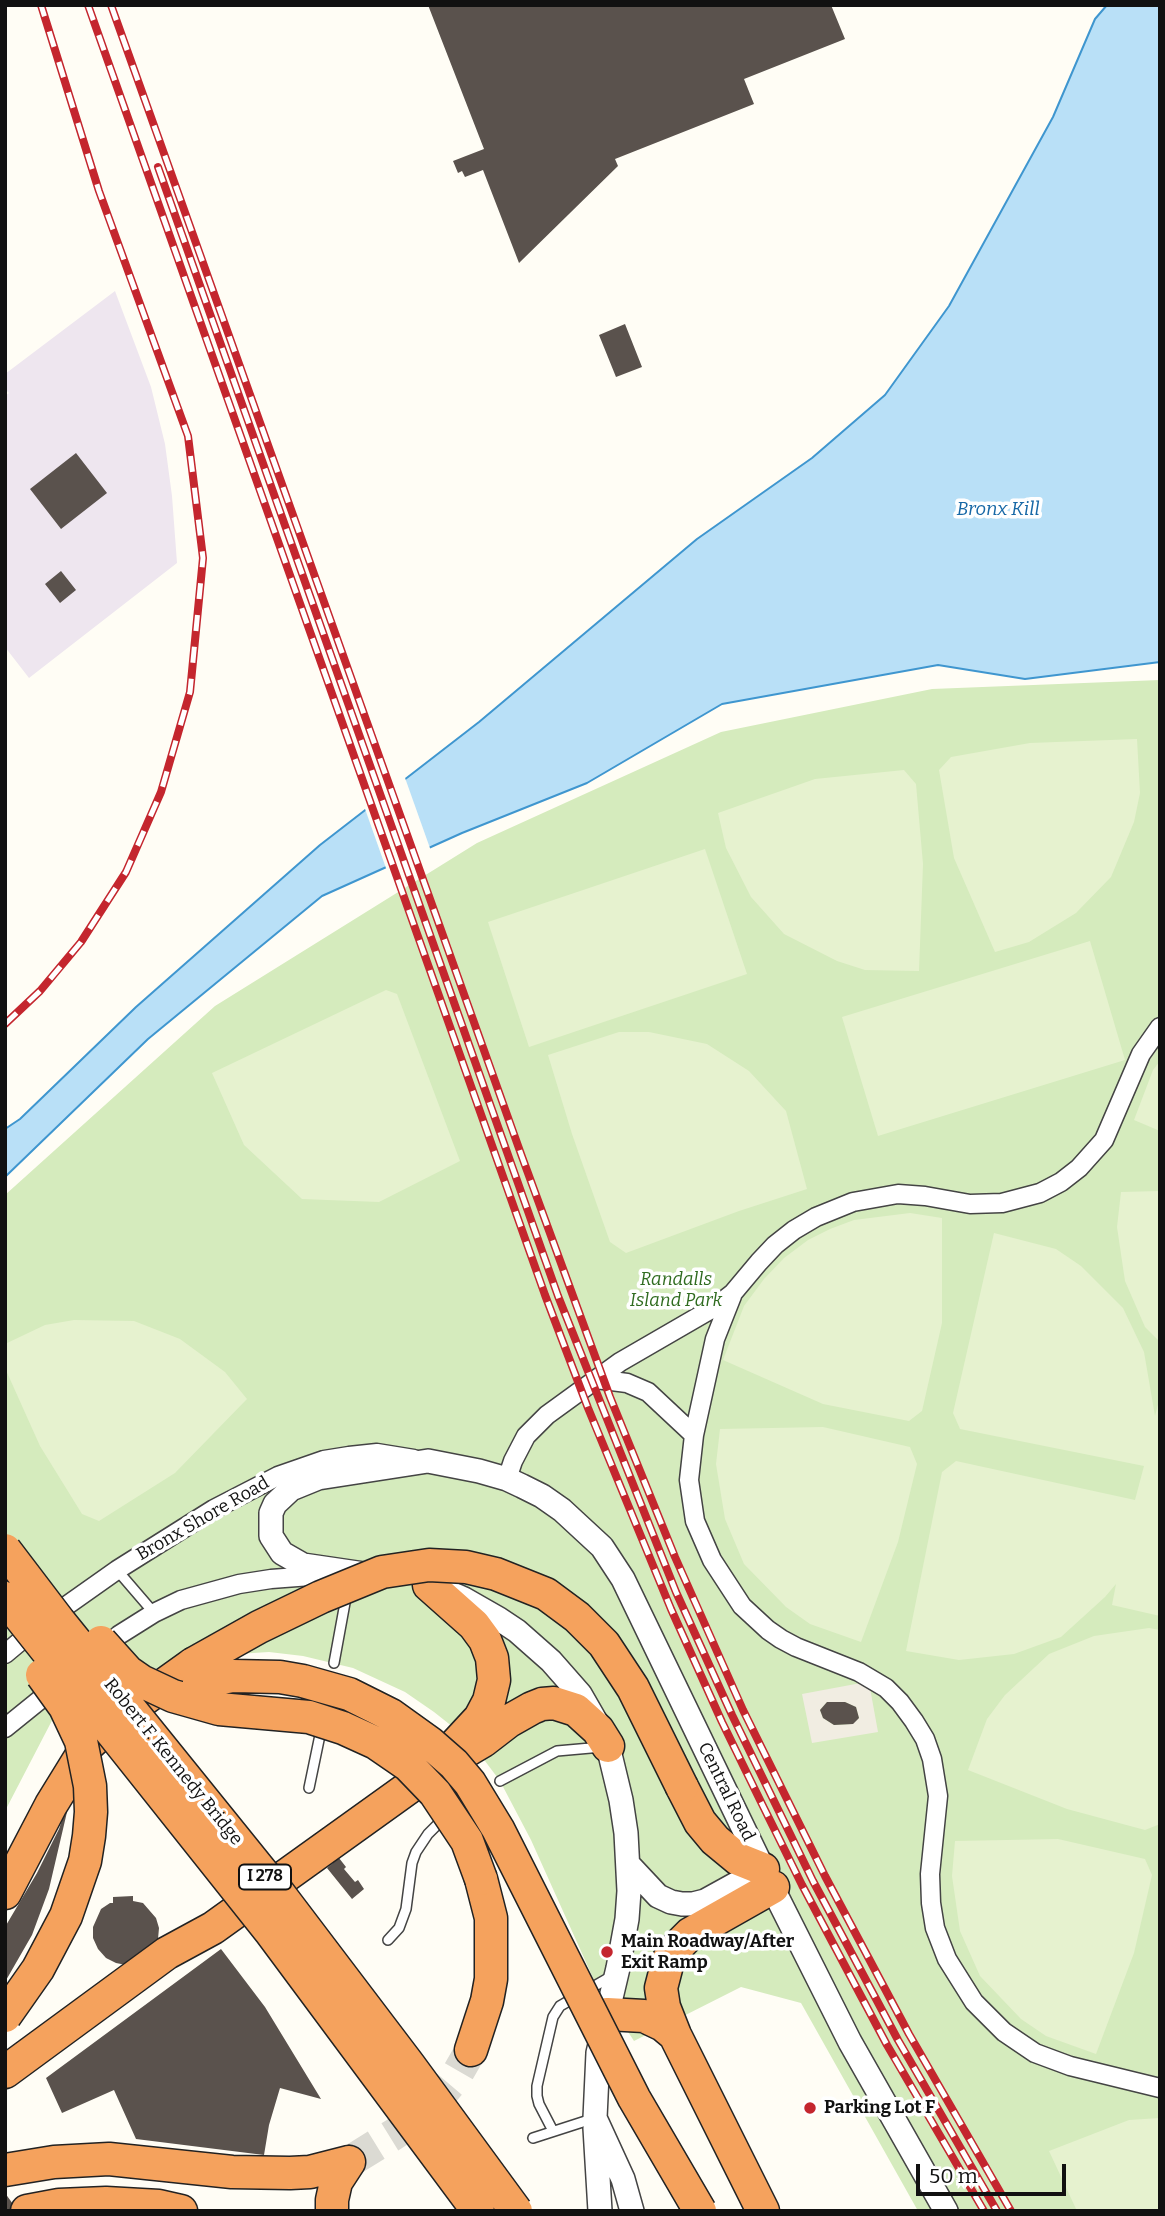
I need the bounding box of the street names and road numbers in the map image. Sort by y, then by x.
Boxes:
street label: Bronx Shore Road [133,1472,273,1566]
street label: Robert F. Kennedy Bridge [99,1674,247,1850]
street label: Central Road [693,1739,759,1845]
road number: I 278 [239,1865,291,1890]

